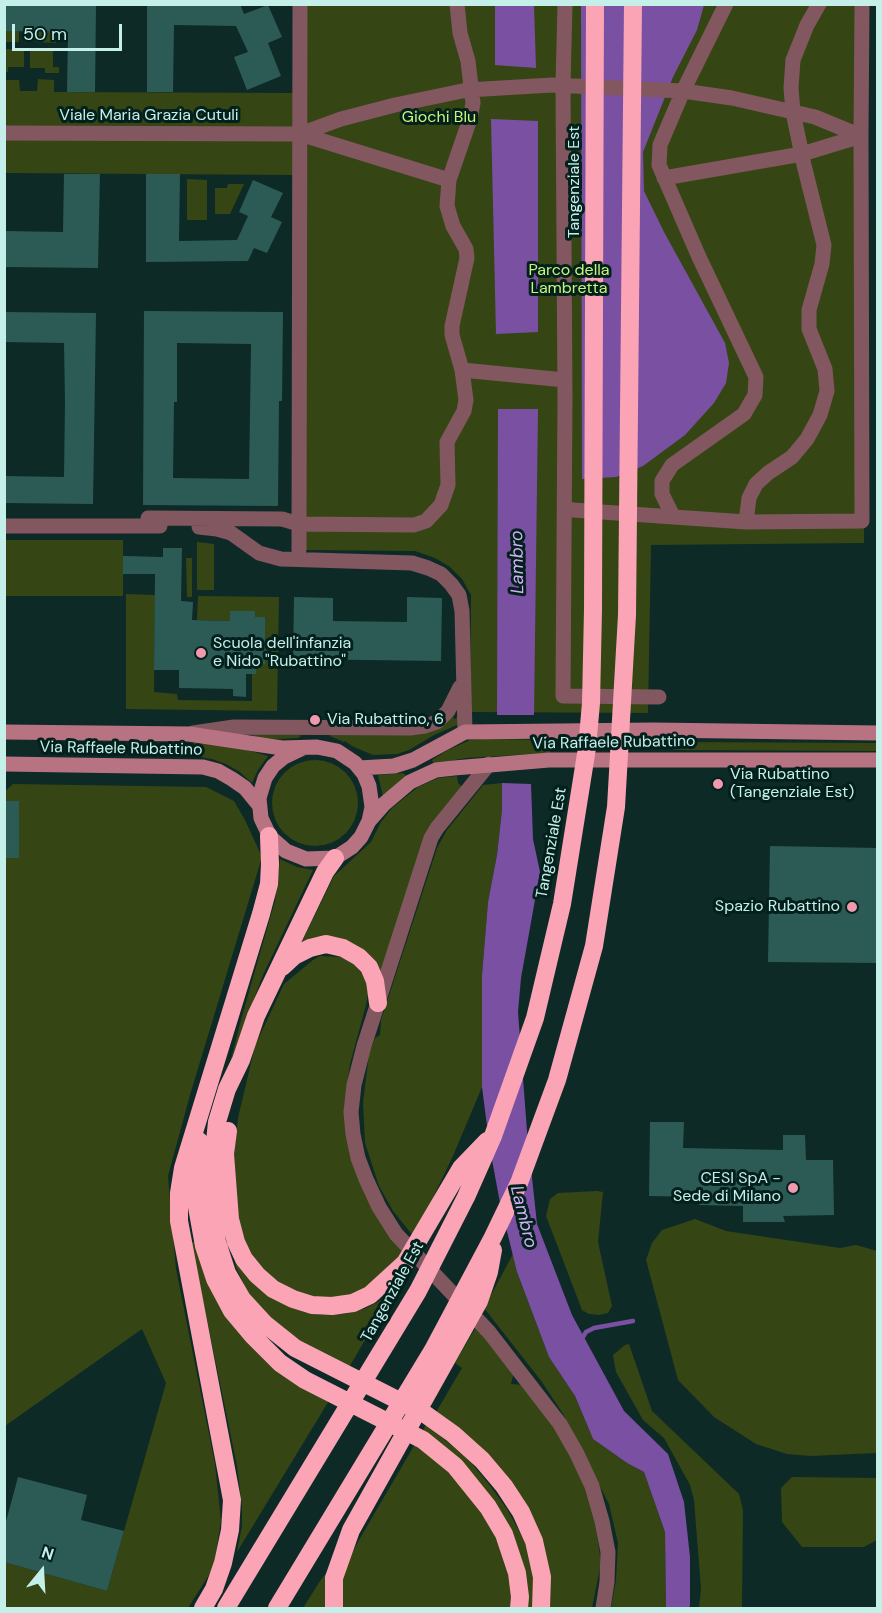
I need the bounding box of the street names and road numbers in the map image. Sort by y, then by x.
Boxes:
street label: Viale Maria Grazia Cutuli [59,106,239,126]
street label: Tangenziale Est [565,126,585,238]
street label: Via Raffaele Rubattino [532,732,696,754]
street label: Via Raffaele Rubattino [39,738,203,760]
street label: Tangenziale Est [533,786,571,900]
street label: Tangenziale Est [357,1238,429,1346]

